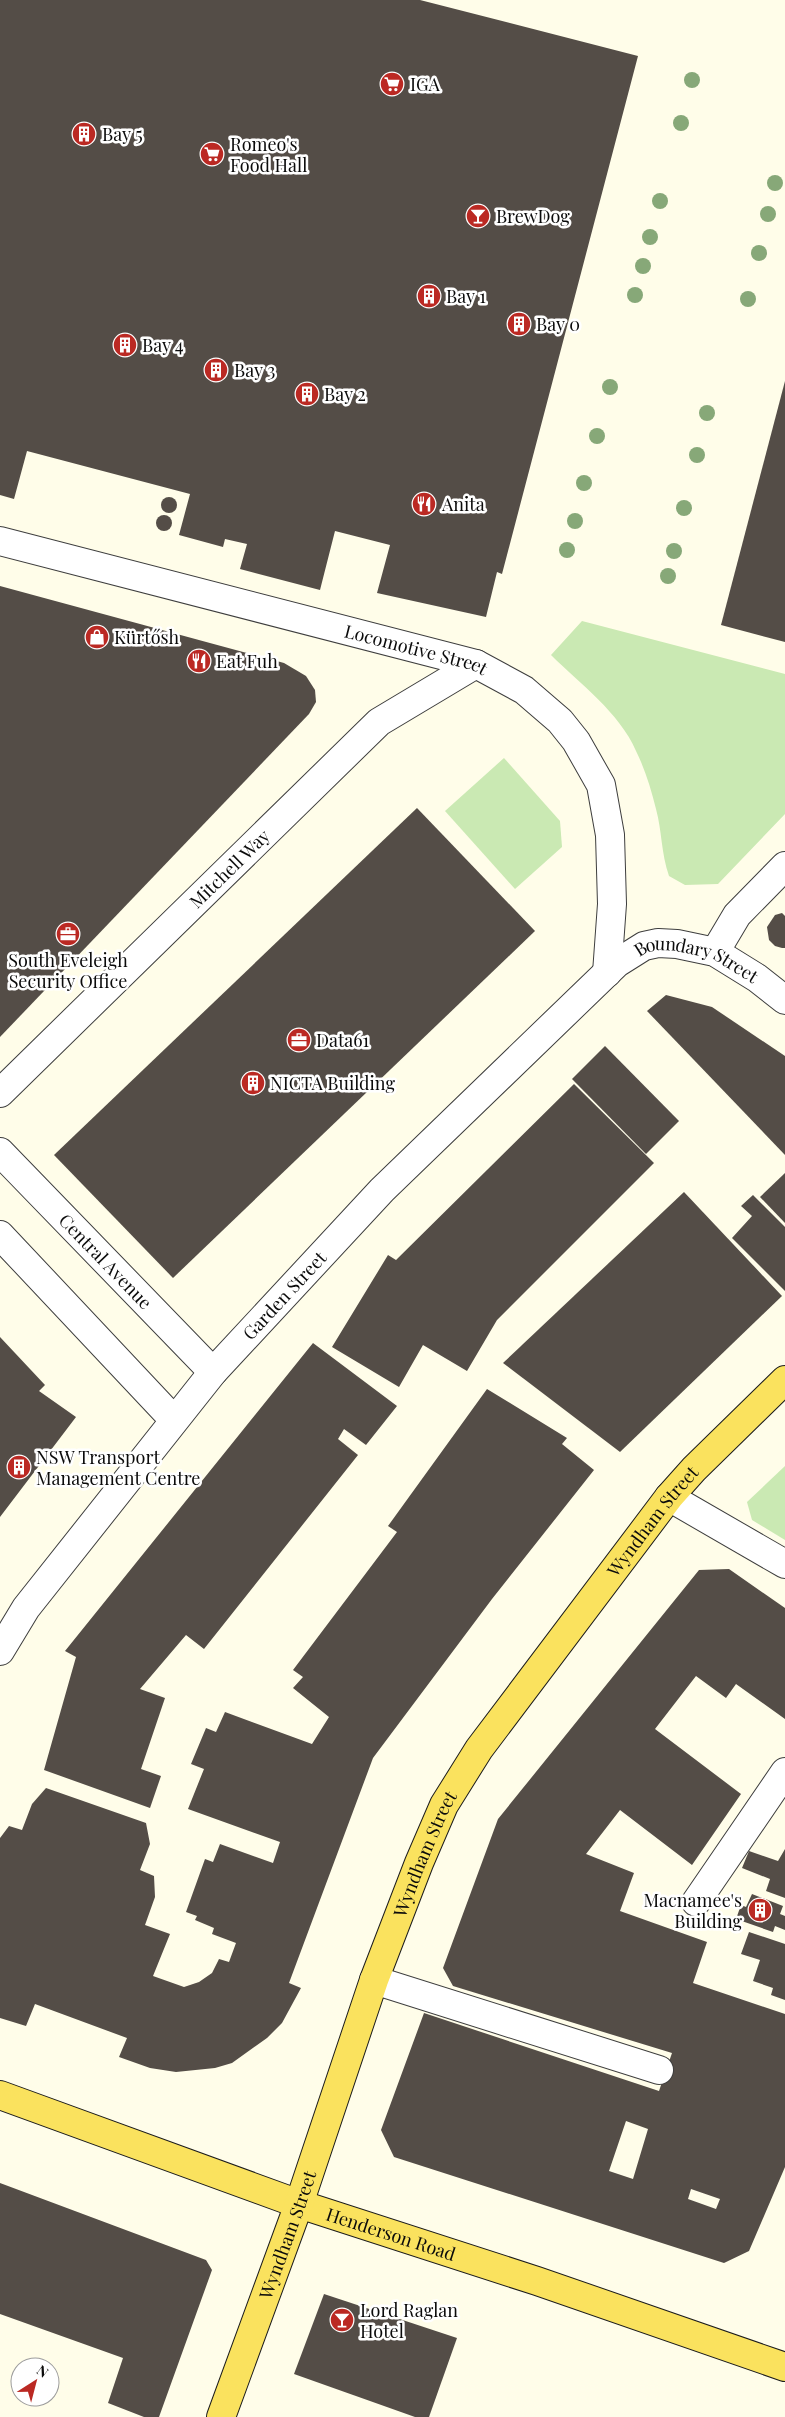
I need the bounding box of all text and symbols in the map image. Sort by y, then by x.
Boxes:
supermarket icon: IGA [379,71,405,97]
place label: IGA [410,72,441,96]
building icon: Bay 5 [71,121,97,147]
place label: Bay 5 [102,122,143,146]
place label: Romeo's Food Hall [230,132,307,177]
supermarket icon: Romeo's Food Hall [199,141,225,167]
bar icon: BrewDog [465,203,491,229]
place label: BrewDog [496,204,570,228]
building icon: Bay 1 [416,283,442,309]
place label: Bay 1 [446,284,486,308]
building icon: Bay 0 [506,311,532,337]
place label: Bay 0 [536,312,580,336]
building icon: Bay 4 [112,332,138,358]
place label: Bay 4 [142,333,184,357]
building icon: Bay 3 [203,357,229,383]
place label: Bay 3 [234,358,275,382]
building icon: Bay 2 [294,381,320,407]
place label: Bay 2 [324,382,366,406]
restaurant icon: Anita [411,491,437,517]
place label: Anita [441,492,485,516]
street label: Locomotive Street [342,619,493,681]
shop icon: Kürtősh [84,624,110,650]
place label: Kürtősh [114,625,180,649]
restaurant icon: Eat Fuh [186,648,212,674]
place label: Eat Fuh [216,649,278,673]
street label: Mitchell Way [184,824,275,913]
office icon: South Eveleigh Security Office [55,921,81,947]
street label: Boundary Street [629,931,764,988]
place label: South Eveleigh Security Office [8,948,128,993]
office icon: Data61 [286,1027,312,1053]
place label: Data61 [316,1028,370,1052]
building icon: NICTA Building [240,1070,266,1096]
place label: NICTA Building [270,1071,395,1095]
street label: Central Avenue [54,1208,157,1314]
street label: Garden Street [237,1246,332,1345]
place label: NSW Transport Management Centre [36,1445,200,1490]
building icon: NSW Transport Management Centre [6,1454,32,1480]
street label: Wyndham Street [601,1460,704,1582]
street label: Wyndham Street [387,1786,462,1921]
place label: Macnamee's Building [644,1888,742,1933]
building icon: Macnamee's Building [747,1897,773,1923]
street label: Wyndham Street [253,2167,322,2303]
street label: Henderson Road [323,2202,459,2266]
place label: Lord Raglan Hotel [360,2298,458,2343]
bar icon: Lord Raglan Hotel [329,2307,355,2333]
north arrow [10,2357,60,2407]
text: N [33,2360,53,2382]

